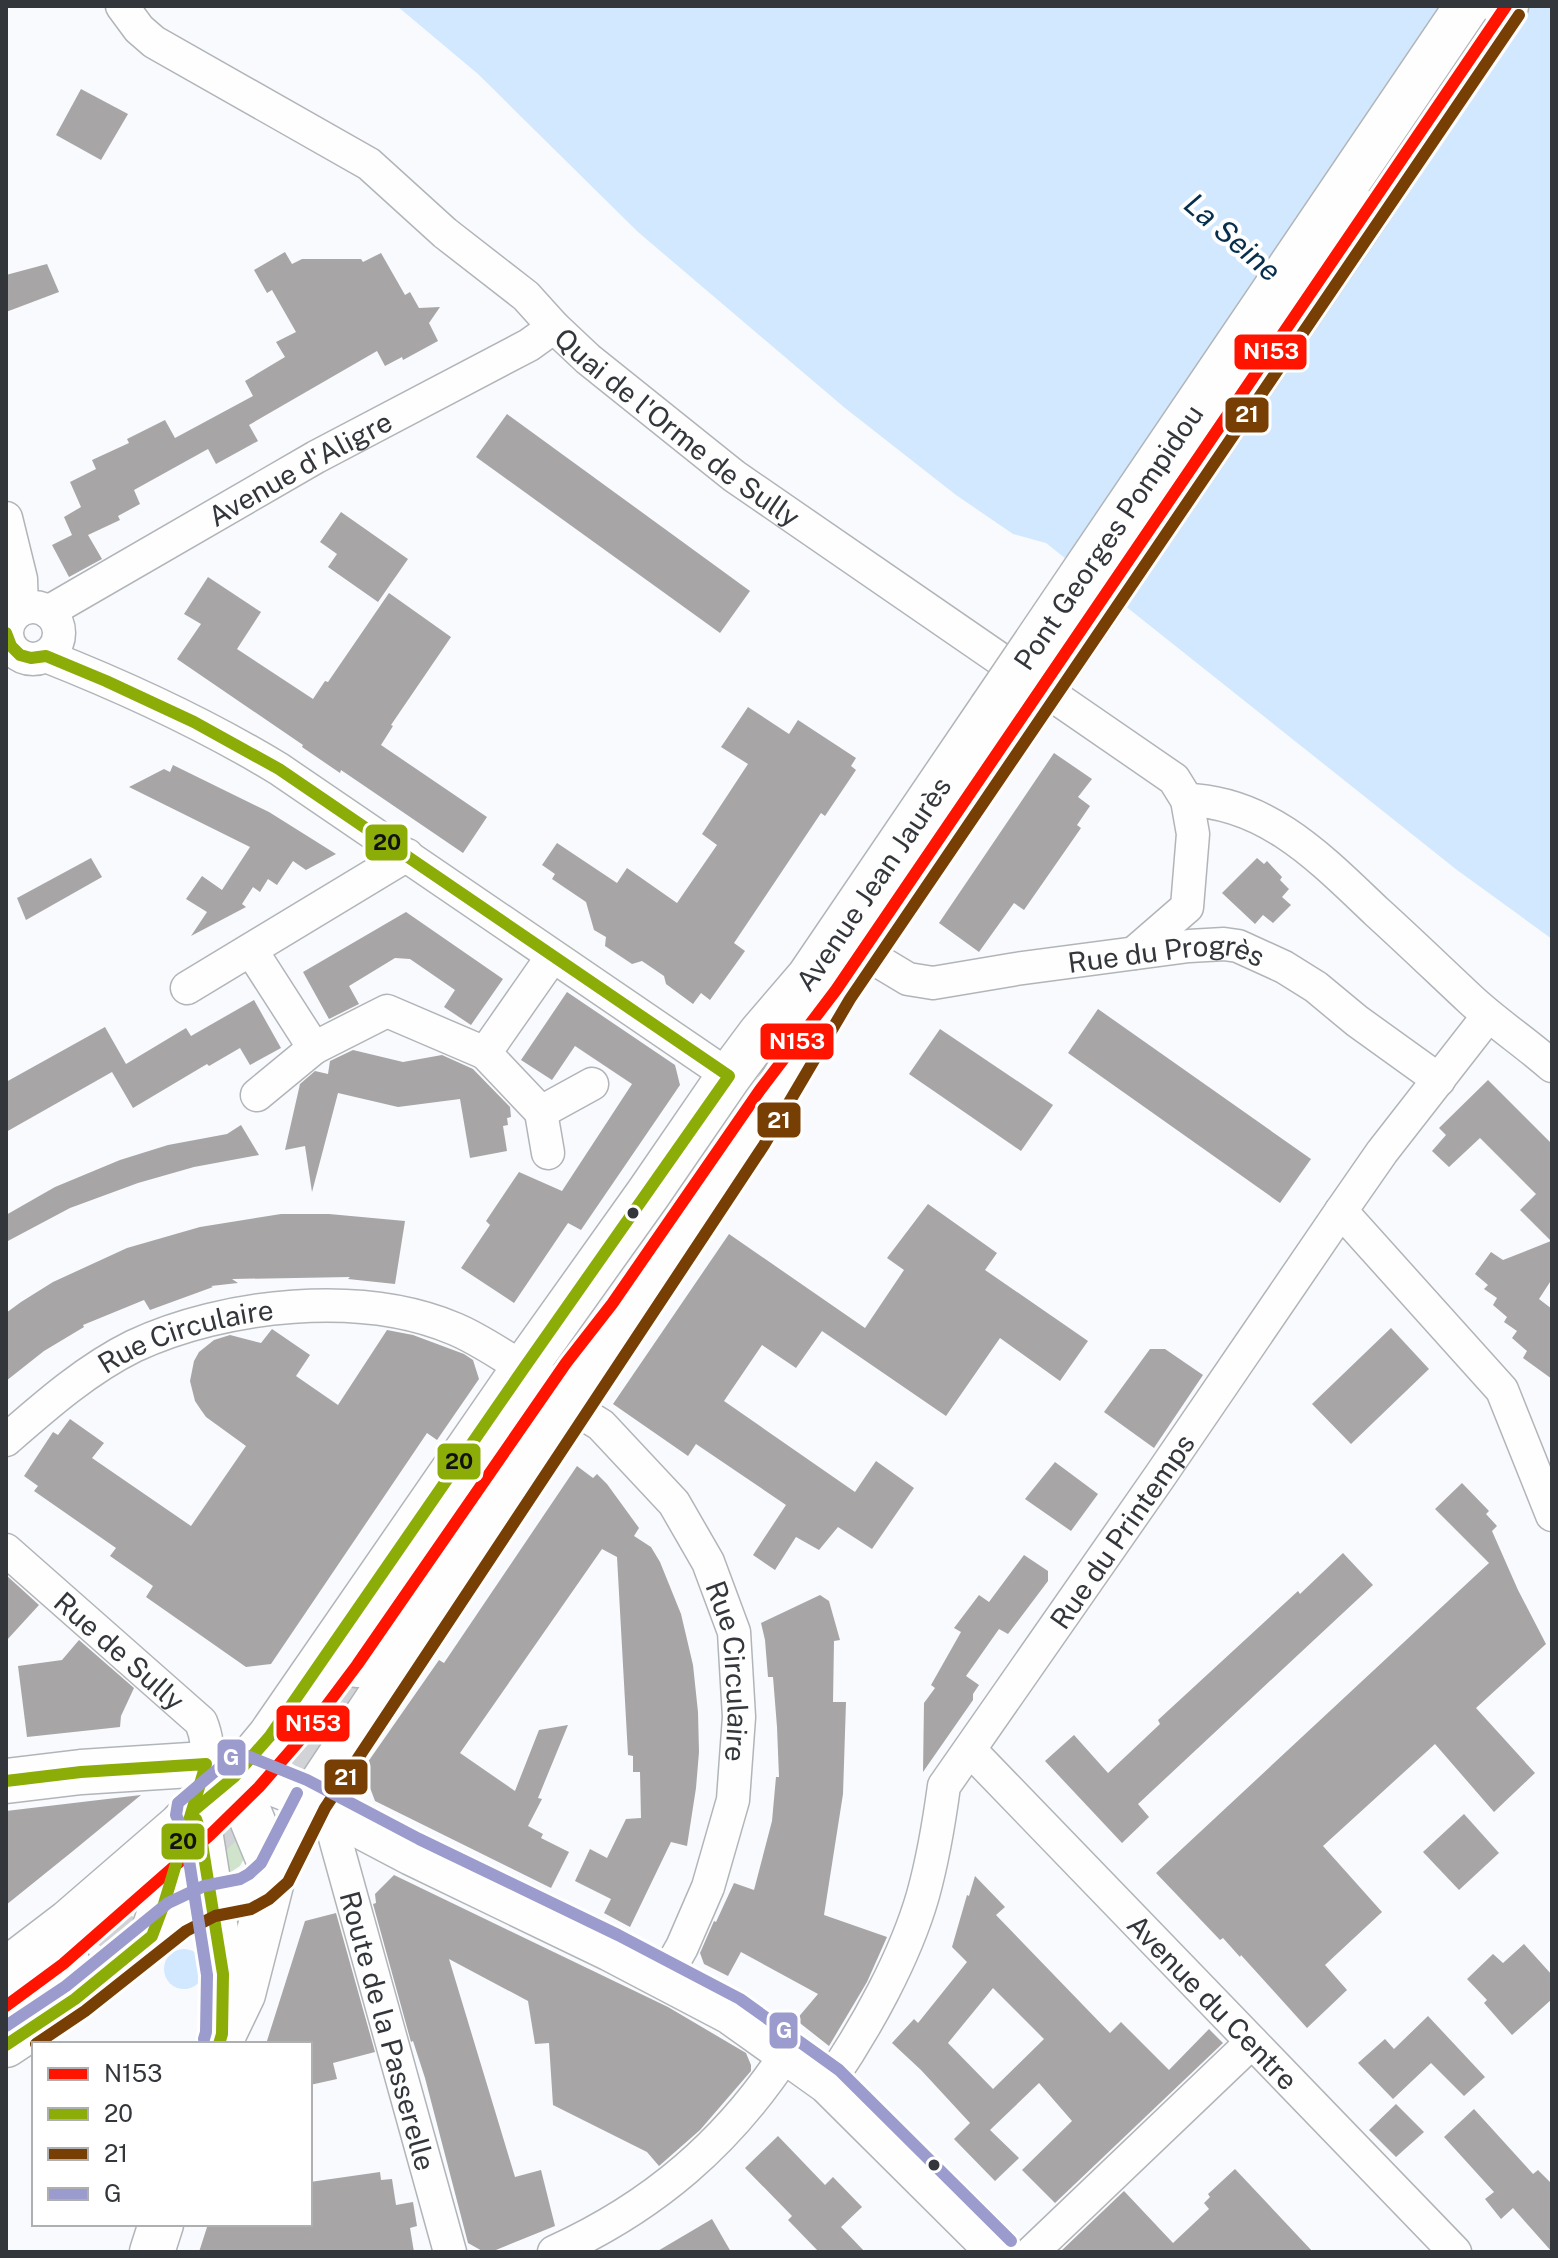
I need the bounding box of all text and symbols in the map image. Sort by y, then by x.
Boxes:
water label: La Seine [1177,185,1289,289]
street label: Quai de l'Orme de Sully [549,320,807,533]
line badge: N153 [1233,333,1308,371]
text: N153 [1243,338,1299,364]
line badge: 21 [1224,396,1270,434]
street label: Pont Georges Pompidou [1006,398,1209,676]
text: 21 [1235,401,1259,427]
street label: Avenue d'Aligre [202,404,397,532]
street label: Avenue Jean Jaurès [788,770,957,997]
line badge: 20 [364,823,409,862]
text: 20 [373,829,401,855]
street label: Rue du Progrès [1066,927,1270,978]
line badge: N153 [759,1022,835,1061]
text: N153 [769,1028,825,1054]
line badge: 21 [756,1101,802,1139]
text: 21 [767,1107,791,1133]
unlabelled marker [625,1205,641,1221]
street label: Rue Circulaire [91,1292,275,1379]
street label: Rue du Printemps [1042,1427,1201,1635]
line badge: 20 [436,1442,482,1481]
text: 20 [445,1448,473,1474]
street label: Rue Circulaire [700,1576,756,1763]
street label: Rue de Sully [48,1584,192,1717]
line badge: N153 [275,1704,351,1743]
text: N153 [285,1710,341,1736]
line badge: G [216,1738,247,1777]
text: G [223,1744,239,1770]
line badge: 21 [323,1758,369,1796]
text: 21 [334,1764,358,1790]
line badge: 20 [160,1822,206,1861]
text: 20 [169,1828,197,1854]
street label: Route de la Passerelle [334,1887,443,2174]
street label: Avenue du Centre [1121,1907,1305,2096]
line badge: G [768,2011,799,2050]
text: G [776,2017,792,2043]
legend [32,2042,312,2226]
text: N153 [104,2059,162,2087]
text: 20 [104,2099,133,2127]
text: 21 [104,2139,128,2167]
unlabelled marker [926,2157,942,2173]
text: G [104,2179,122,2207]

